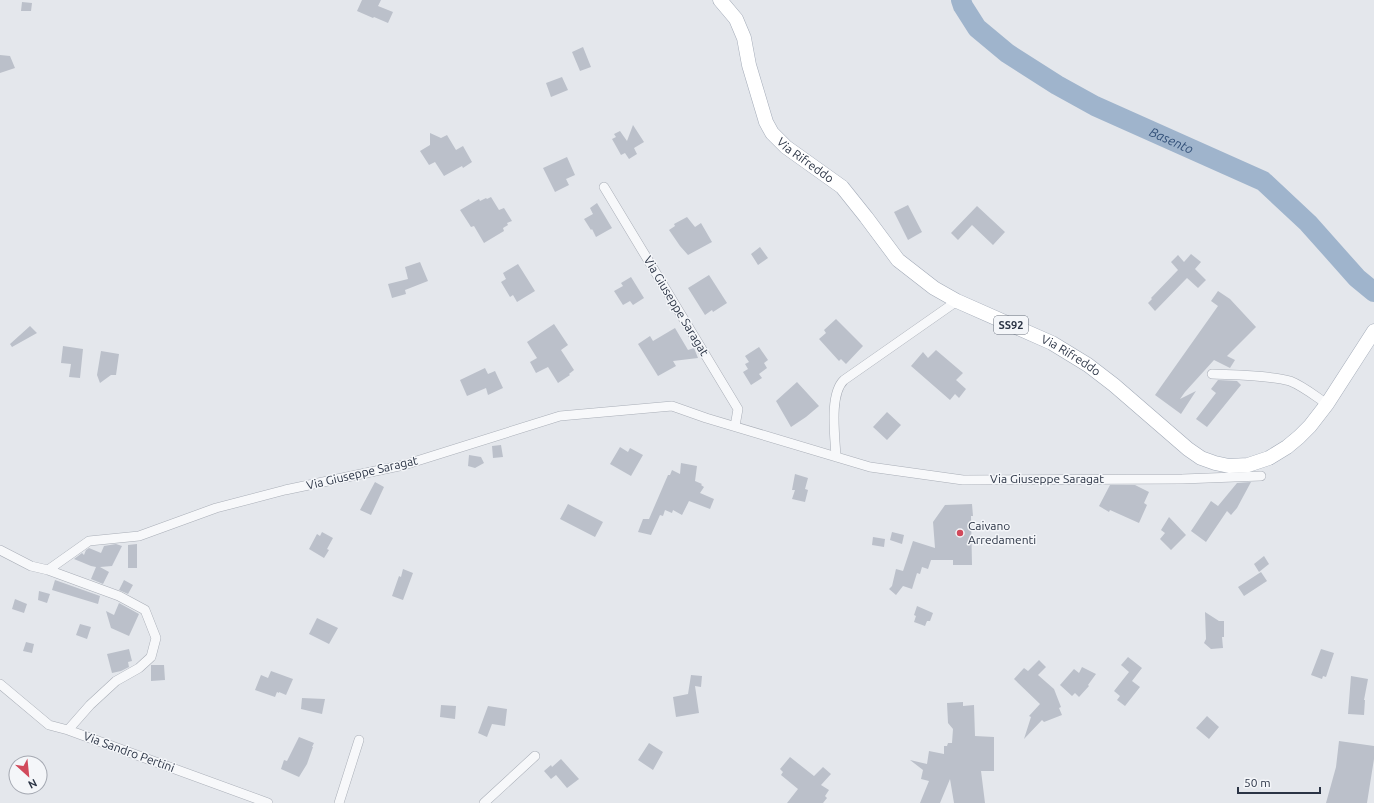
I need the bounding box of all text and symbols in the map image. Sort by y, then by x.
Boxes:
water label: Basento [1147,124,1196,156]
street label: Via Rifreddo [774,135,836,185]
street label: Via Giuseppe Saragat [642,254,711,358]
road number: SS92 [994,316,1028,334]
street label: Via Rifreddo [1039,332,1103,378]
street label: Via Giuseppe Saragat [305,453,419,492]
street label: Via Giuseppe Saragat [990,472,1104,485]
place label: Caivano Arredamenti [968,519,1036,546]
marker: Caivano Arredamenti [955,528,965,538]
street label: Via Sandro Pertini [82,729,177,774]
north arrow [8,755,48,795]
scale bar [1238,769,1320,795]
text: 50 m [1244,776,1271,789]
text: N [26,777,39,791]

